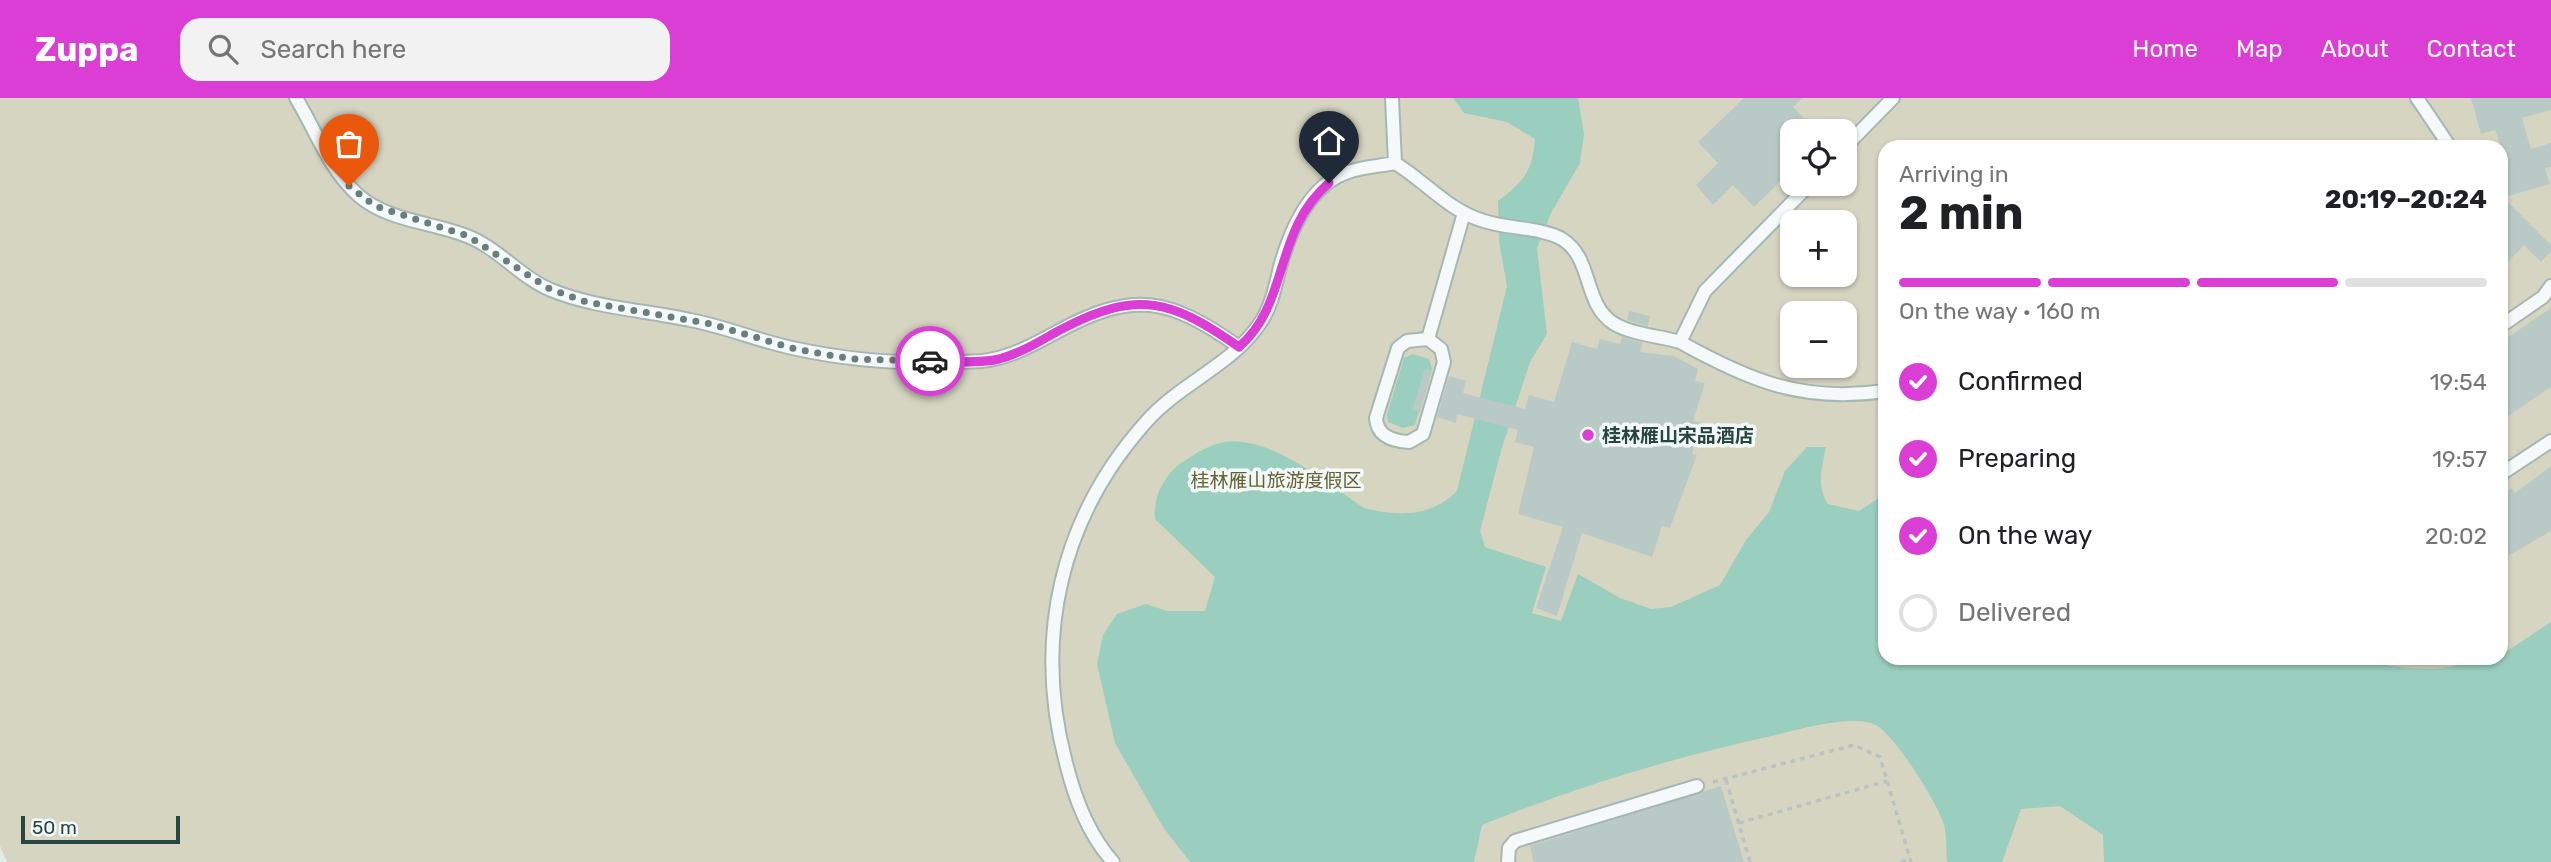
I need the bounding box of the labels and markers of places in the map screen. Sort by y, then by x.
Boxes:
pin [1299,111,1359,183]
pin [319,114,379,186]
place label: 桂林雁山宋品酒店 [1602,424,1754,447]
marker: 桂林雁山宋品酒店 [1580,427,1596,443]

